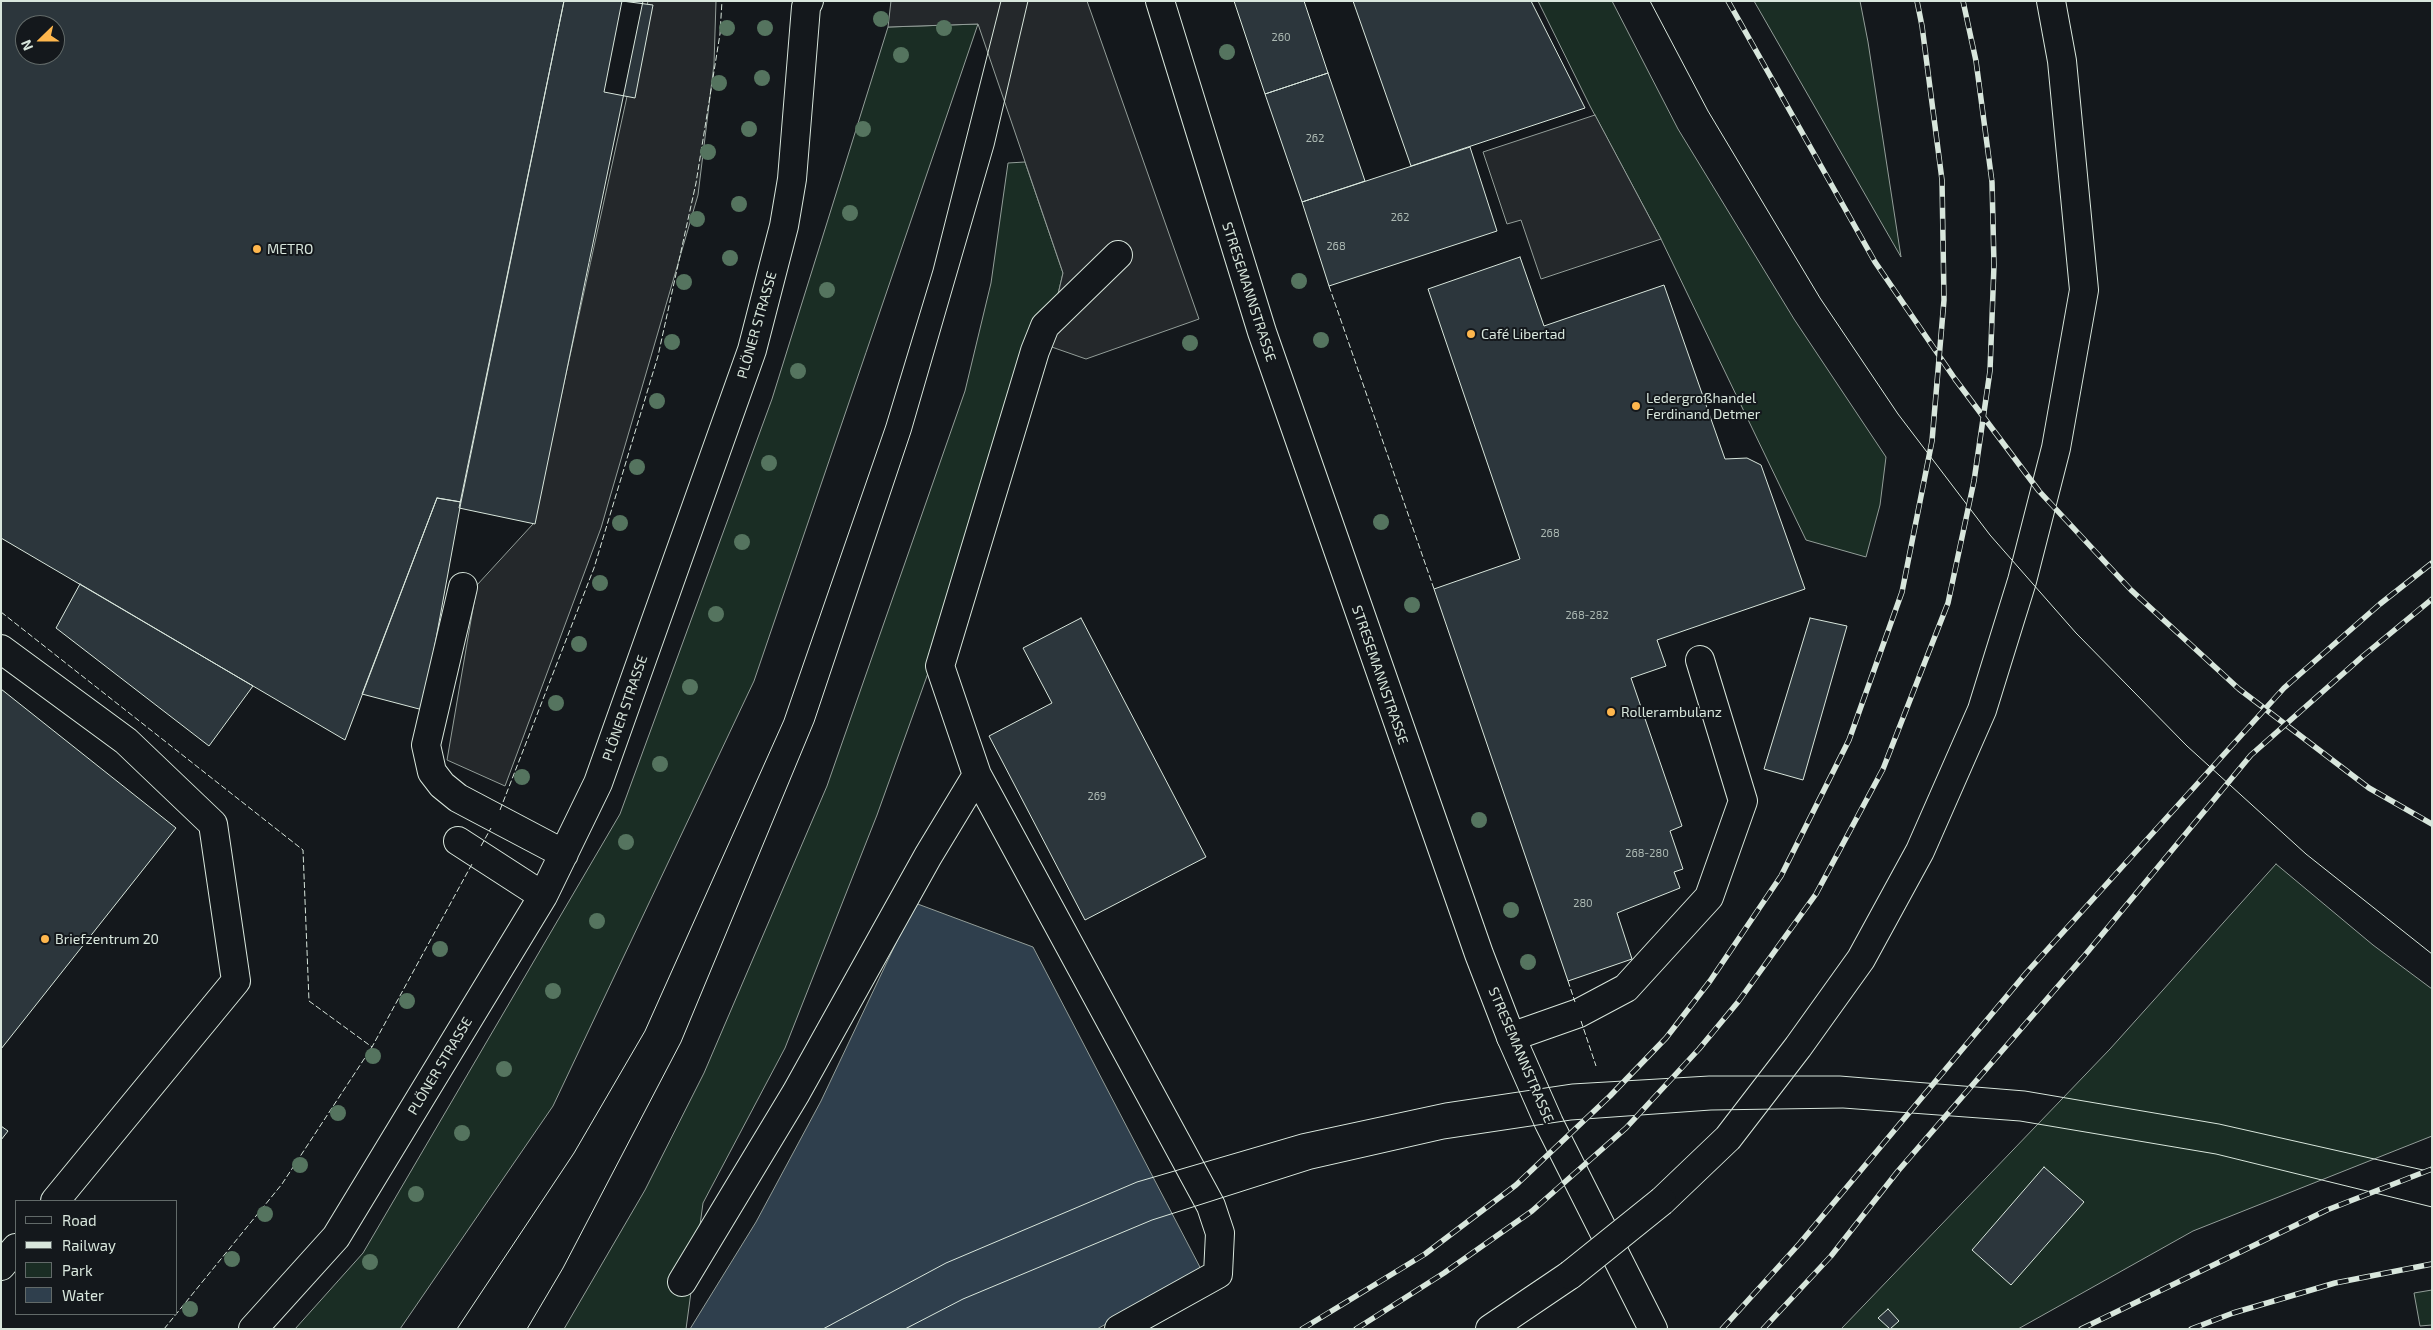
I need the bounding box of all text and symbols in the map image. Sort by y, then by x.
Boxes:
north arrow [15,15,65,65]
house number: 260 [1271,30,1291,44]
text: N [17,38,36,53]
house number: 262 [1306,131,1324,145]
house number: 262 [1391,210,1409,224]
street label: STRESEMANNSTRASSE [1218,220,1280,364]
house number: 268 [1326,239,1346,253]
place label: METRO [267,241,313,257]
marker: METRO [251,243,263,255]
street label: PLÖNER STRASSE [734,269,780,381]
place label: Café Libertad [1481,326,1565,342]
marker: Café Libertad [1465,328,1477,340]
place label: Ledergroßhandel Ferdinand Detmer [1646,390,1760,422]
marker: Ledergroßhandel Ferdinand Detmer [1630,400,1642,412]
house number: 268 [1540,526,1560,540]
street label: STRESEMANNSTRASSE [1348,603,1412,747]
house number: 268-282 [1565,608,1609,622]
street label: PLÖNER STRASSE [599,653,651,763]
place label: Rollerambulanz [1621,704,1722,720]
marker: Rollerambulanz [1605,706,1617,718]
house number: 269 [1088,789,1106,803]
house number: 268-280 [1625,846,1669,860]
house number: 280 [1573,896,1593,910]
place label: Briefzentrum 20 [55,931,159,947]
marker: Briefzentrum 20 [39,933,51,945]
street label: STRESEMANNSTRASSE [1485,985,1557,1125]
street label: PLÖNER STRASSE [404,1014,476,1118]
legend [15,1200,178,1315]
text: Road [62,1211,97,1229]
text: Railway [62,1236,116,1254]
text: Park [62,1261,93,1279]
text: Water [62,1286,104,1304]

